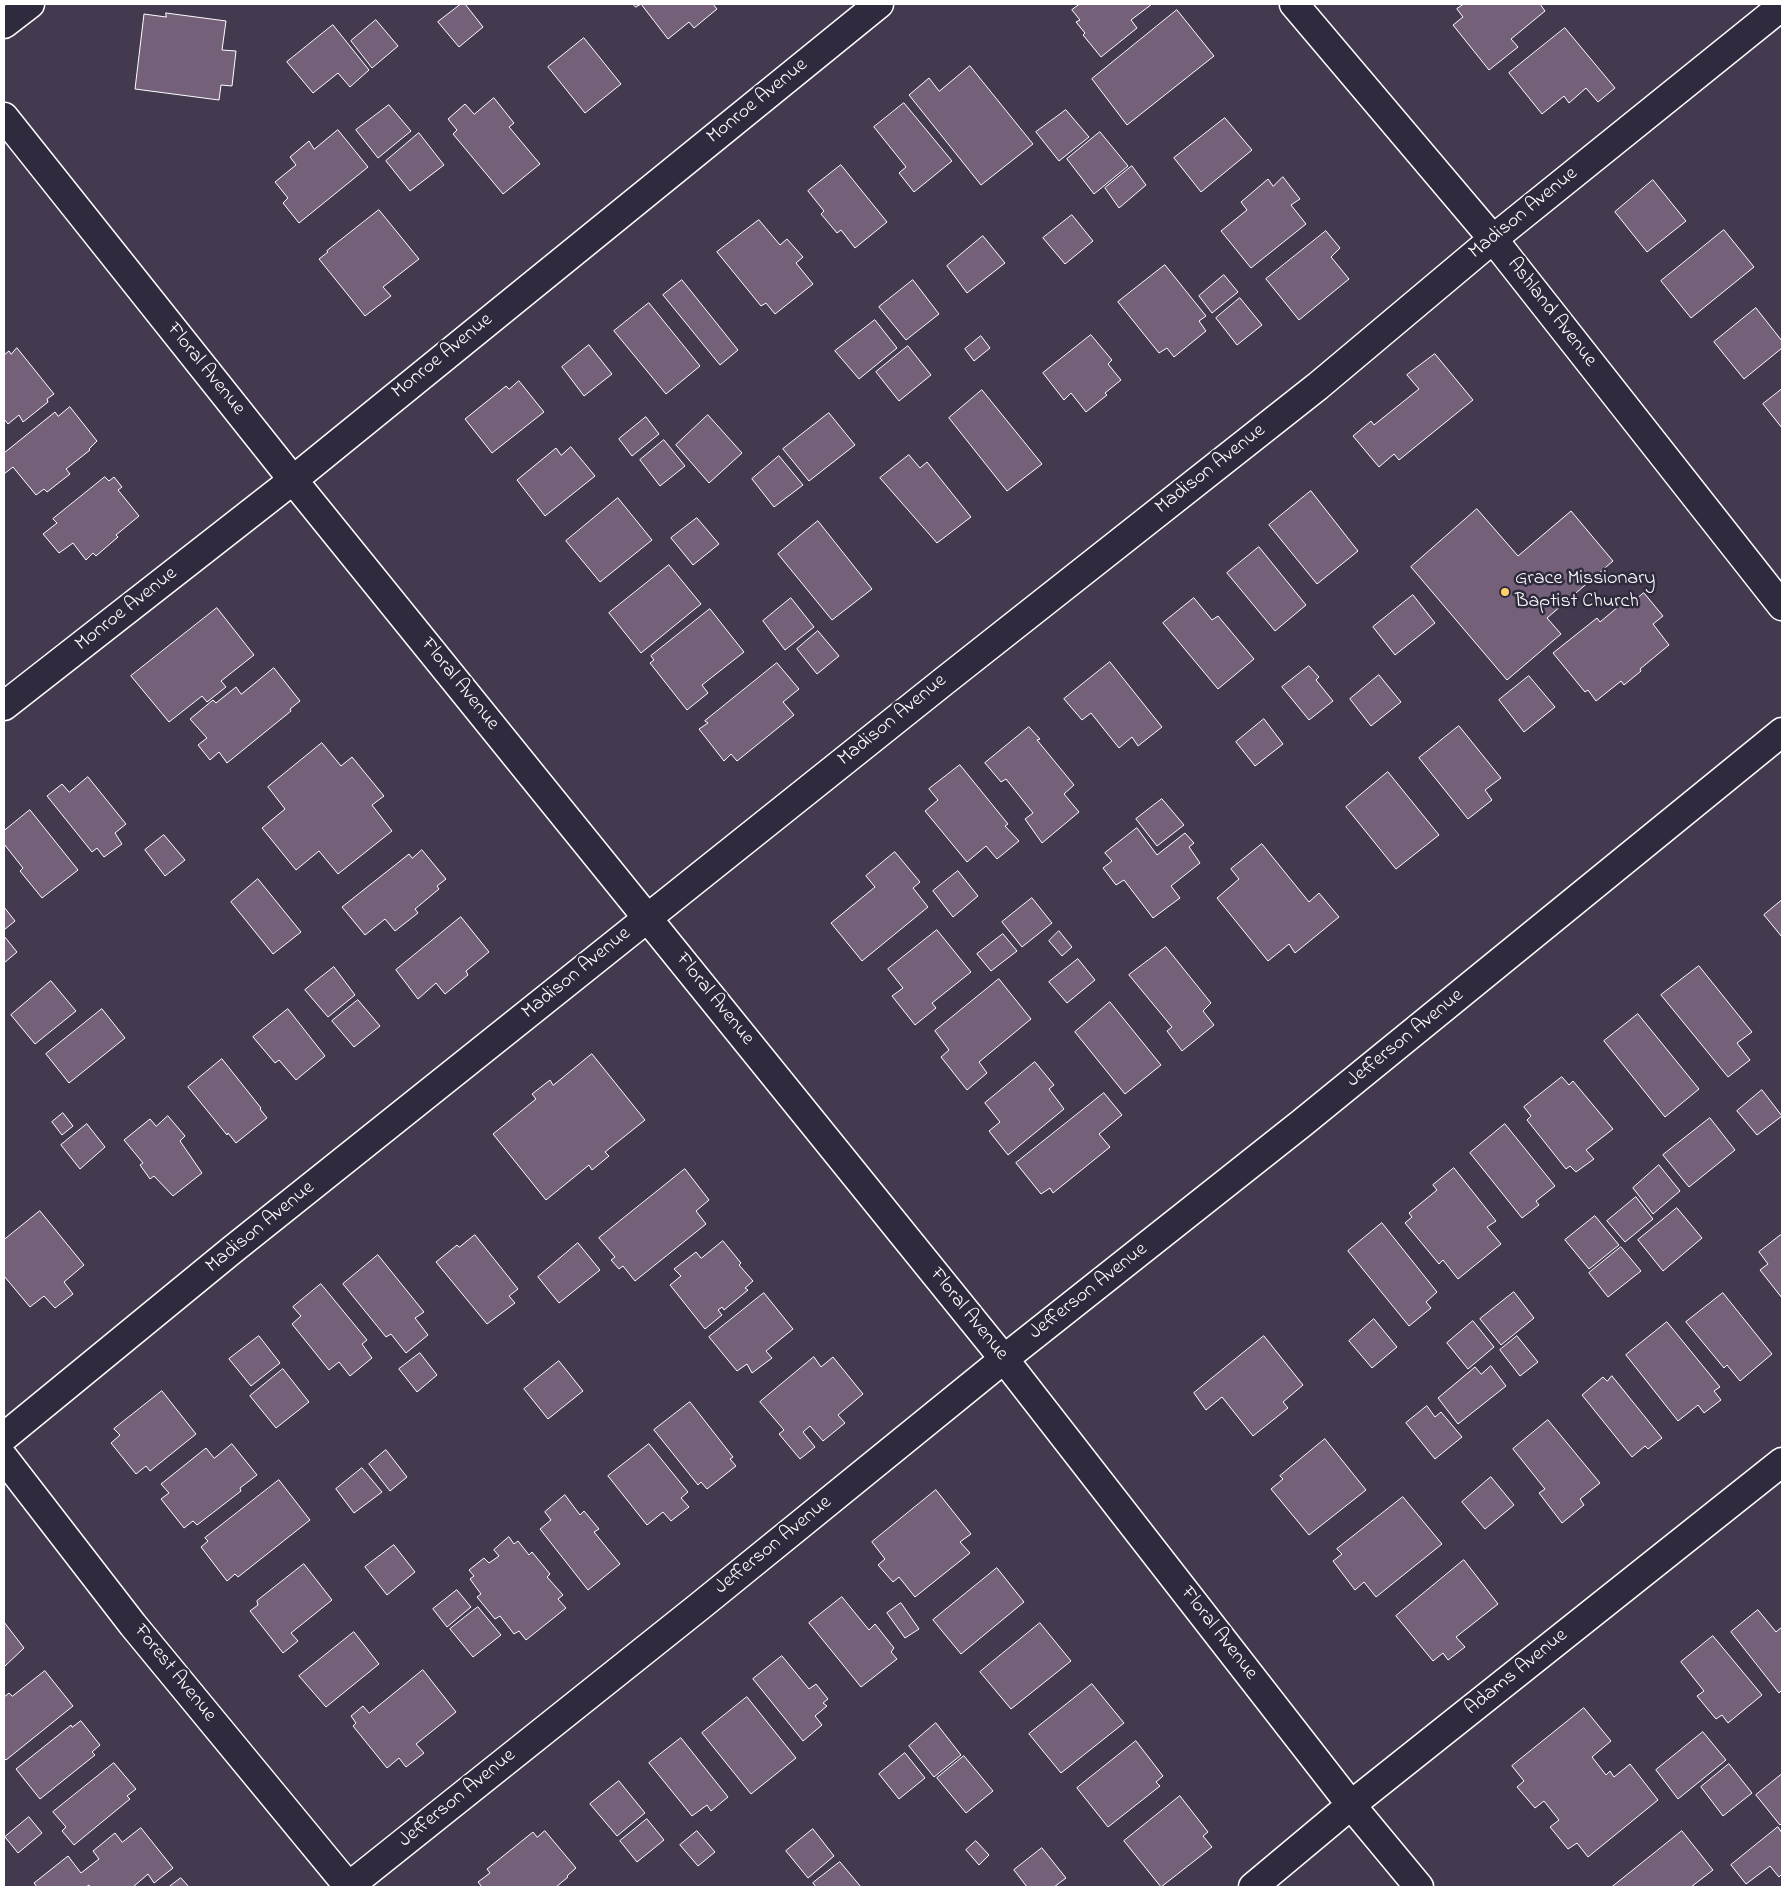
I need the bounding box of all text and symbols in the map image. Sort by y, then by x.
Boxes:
street label: Monroe Avenue [703,54,813,150]
street label: Madison Avenue [1465,163,1583,265]
street label: Ashland Avenue [1501,254,1601,372]
street label: Monroe Avenue [388,309,498,405]
street label: Floral Avenue [160,319,250,421]
street label: Madison Avenue [1151,420,1271,520]
street label: Monroe Avenue [71,563,183,657]
place label: Grace Missionary Baptist Church [1515,568,1655,615]
marker: Grace Missionary Baptist Church [1499,586,1511,598]
street label: Floral Avenue [414,634,504,736]
street label: Madison Avenue [834,670,952,772]
street label: Madison Avenue [518,923,636,1025]
street label: Floral Avenue [669,949,759,1051]
street label: Jefferson Avenue [1343,985,1469,1093]
street label: Madison Avenue [202,1177,320,1279]
street label: Jefferson Avenue [1025,1238,1153,1346]
street label: Floral Avenue [923,1264,1013,1366]
street label: Jefferson Avenue [711,1492,837,1600]
street label: Floral Avenue [1174,1583,1262,1685]
street label: Forest Avenue [127,1620,221,1728]
street label: Adams Avenue [1461,1624,1573,1722]
street label: Jefferson Avenue [395,1745,521,1853]

